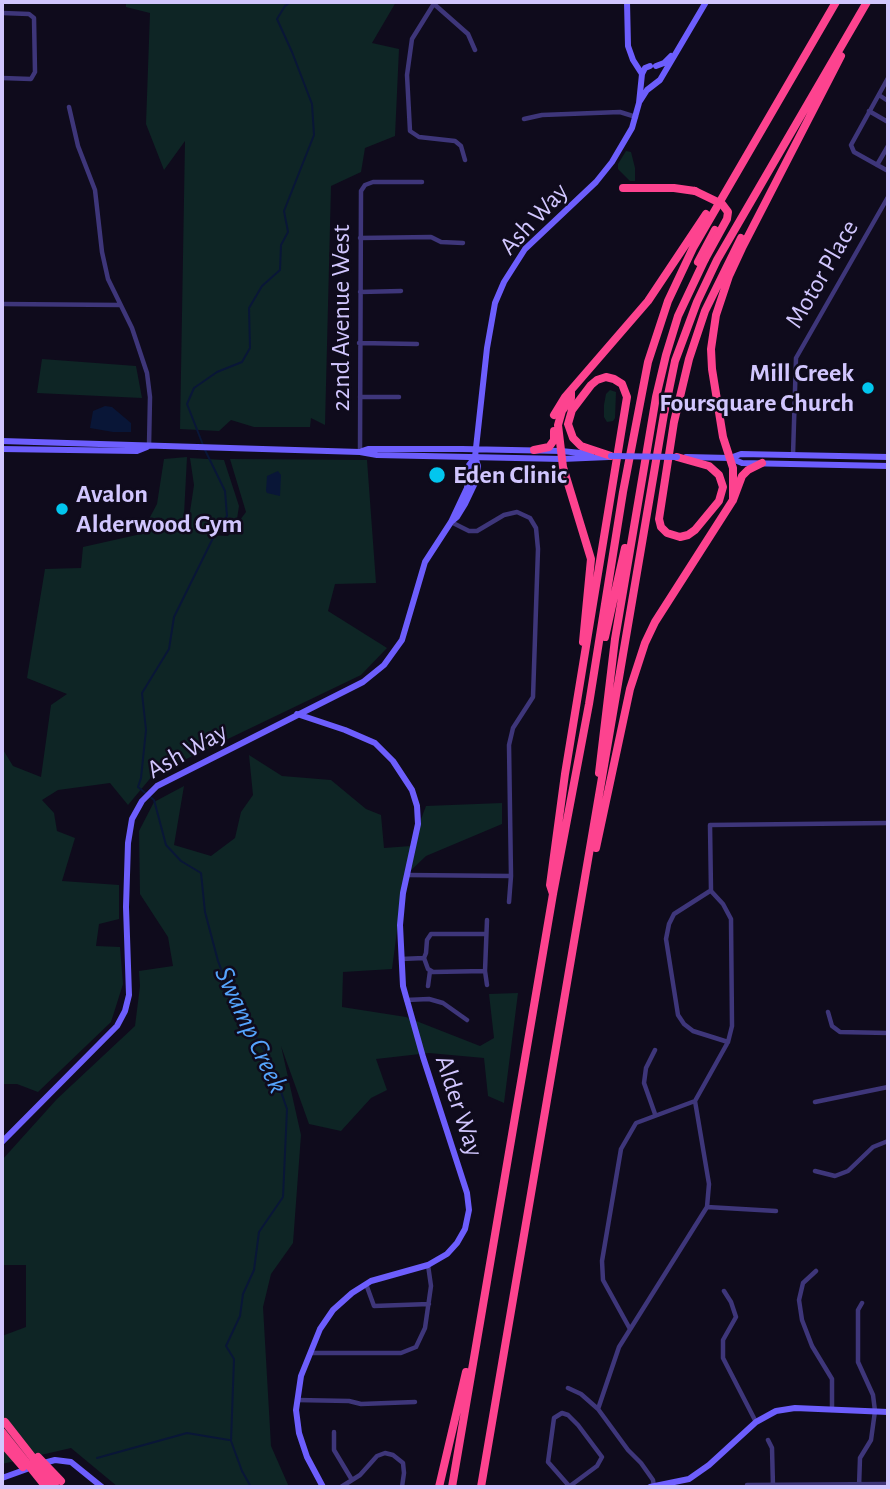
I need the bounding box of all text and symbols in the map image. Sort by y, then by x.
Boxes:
street label: Ash Way [493,177,575,261]
street label: Motor Place [779,214,865,334]
street label: 22nd Avenue West [325,225,357,411]
place label: Mill Creek Foursquare Church [659,357,854,418]
marker: Mill Creek Foursquare Church [860,380,876,396]
place label: Eden Clinic [453,459,567,491]
marker: Eden Clinic [427,465,447,485]
place label: Avalon Alderwood Gym [76,478,243,540]
marker: Avalon Alderwood Gym [54,501,70,517]
street label: Ash Way [141,716,233,786]
water label: Swamp Creek [207,961,295,1099]
street label: Alder Way [428,1052,490,1160]

